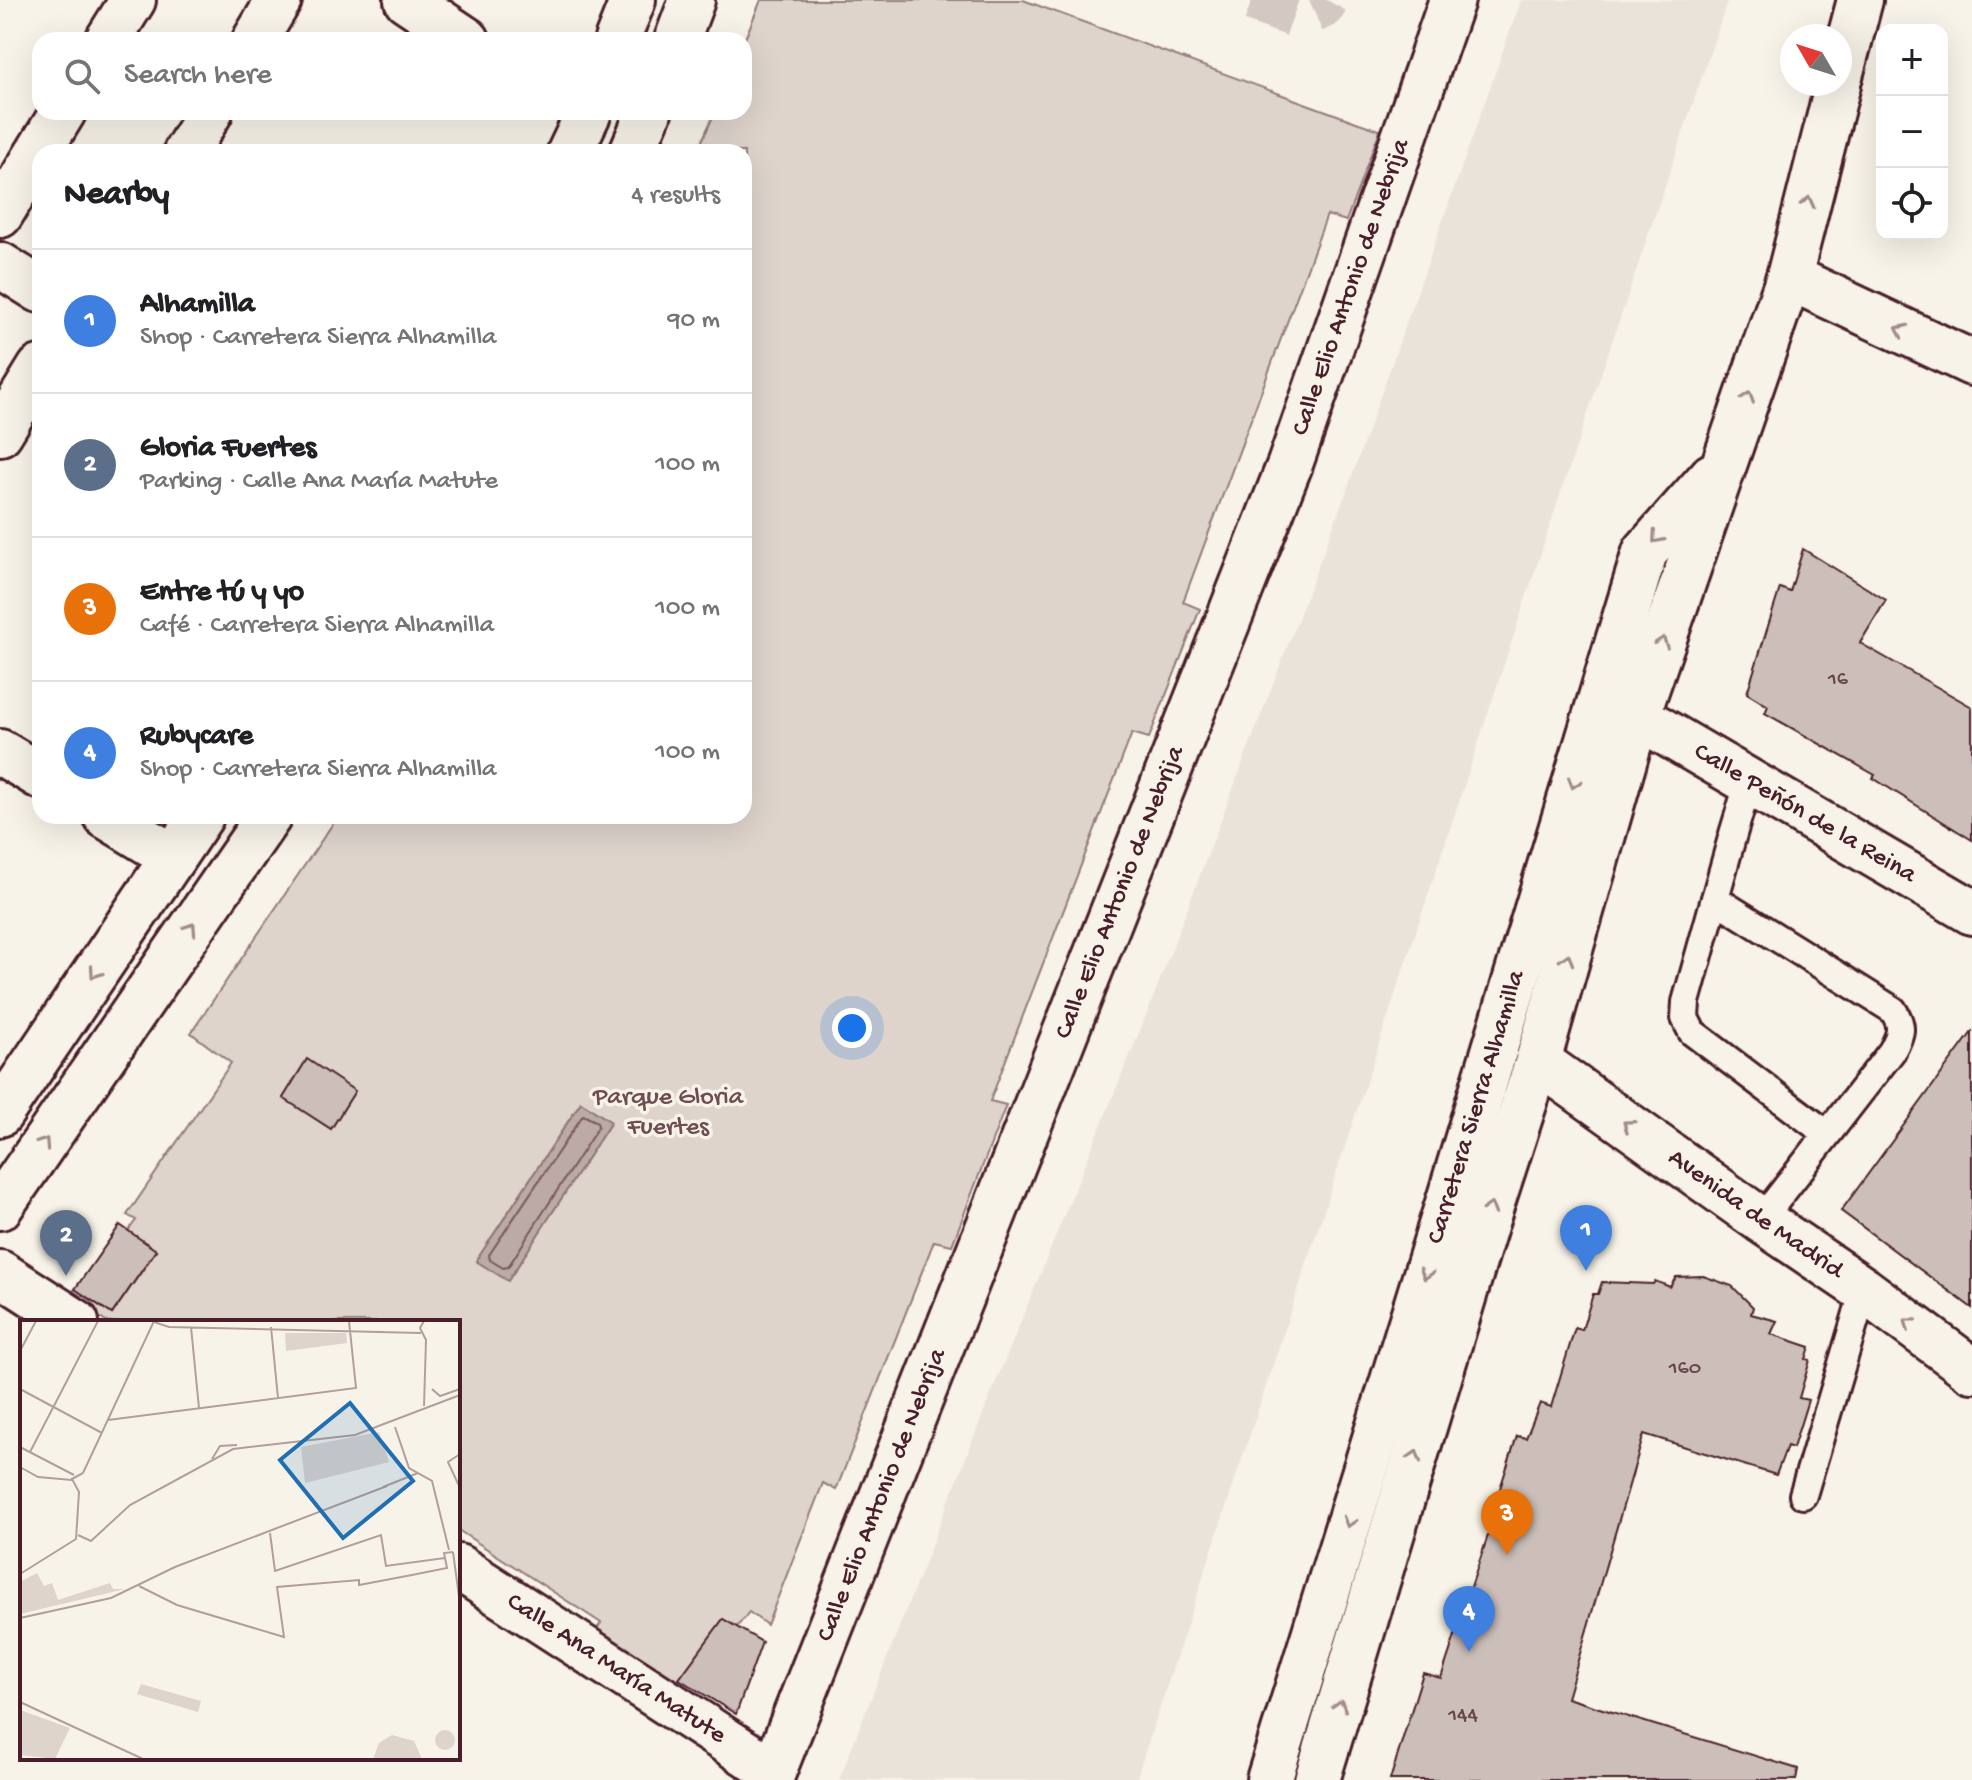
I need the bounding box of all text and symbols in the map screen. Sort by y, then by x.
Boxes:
north arrow [1780,24,1852,96]
map controls [1876,24,1948,240]
button: + [1876,24,1948,96]
search box [32,32,752,120]
icon: search [60,54,104,98]
text: Search here [124,59,272,94]
button: − [1876,96,1948,168]
street label: Calle Elio Antonio de Nebrija [1286,134,1418,440]
button: locate [1876,168,1948,240]
text: Nearby [64,176,169,216]
text: 4 results [631,181,720,212]
one-way arrow [1799,195,1816,209]
text: Alhamilla [140,288,255,323]
text: 1 [85,306,95,337]
text: 90 m [668,306,720,337]
text: Shop · Carretera Sierra Alhamilla [140,323,497,354]
one-way arrow [1895,324,1910,340]
one-way arrow [1738,391,1755,405]
text: Gloria Fuertes [140,432,316,467]
text: 2 [84,450,96,481]
text: 100 m [655,450,720,481]
text: Parking · Calle Ana María Matute [140,467,498,498]
one-way arrow [1652,529,1666,544]
text: Entre tú y yo [140,576,304,611]
text: 3 [83,594,97,625]
text: 100 m [655,594,720,625]
text: Café · Carretera Sierra Alhamilla [140,611,494,642]
one-way arrow [1653,636,1669,650]
house number: 16 [1827,667,1849,693]
text: Rubycare [140,720,253,755]
street label: Calle Peñón de la Reina [1688,737,1923,892]
text: 4 [84,738,96,769]
text: 100 m [655,738,720,769]
street label: Calle Elio Antonio de Nebrija [1049,740,1193,1044]
text: Shop · Carretera Sierra Alhamilla [140,755,497,786]
one-way arrow [1567,776,1583,790]
one-way arrow [181,923,196,937]
one-way arrow [1558,953,1574,967]
one-way arrow [89,965,104,979]
street label: Carretera Sierra Alhamilla [1421,966,1533,1248]
your location [832,1008,872,1048]
park label: Parque Gloria Fuertes [592,1083,745,1144]
one-way arrow [1623,1120,1637,1135]
one-way arrow [34,1137,49,1151]
street label: Avenida de Madrid [1661,1143,1850,1287]
one-way arrow [1481,1201,1497,1215]
pin: 1 [1560,1205,1612,1271]
pin: 2 [40,1210,92,1276]
one-way arrow [1419,1266,1435,1280]
one-way arrow [1904,1319,1918,1333]
inset map [20,1320,460,1760]
street label: Calle Elio Antonio de Nebrija [811,1343,955,1646]
house number: 160 [1668,1356,1701,1382]
one-way arrow [1406,1450,1422,1464]
pin: 3 [1481,1489,1533,1555]
one-way arrow [1342,1515,1358,1528]
pin: 4 [1443,1586,1495,1652]
street label: Calle Ana María Matute [500,1587,732,1752]
one-way arrow [1331,1699,1347,1713]
house number: 144 [1447,1703,1478,1729]

